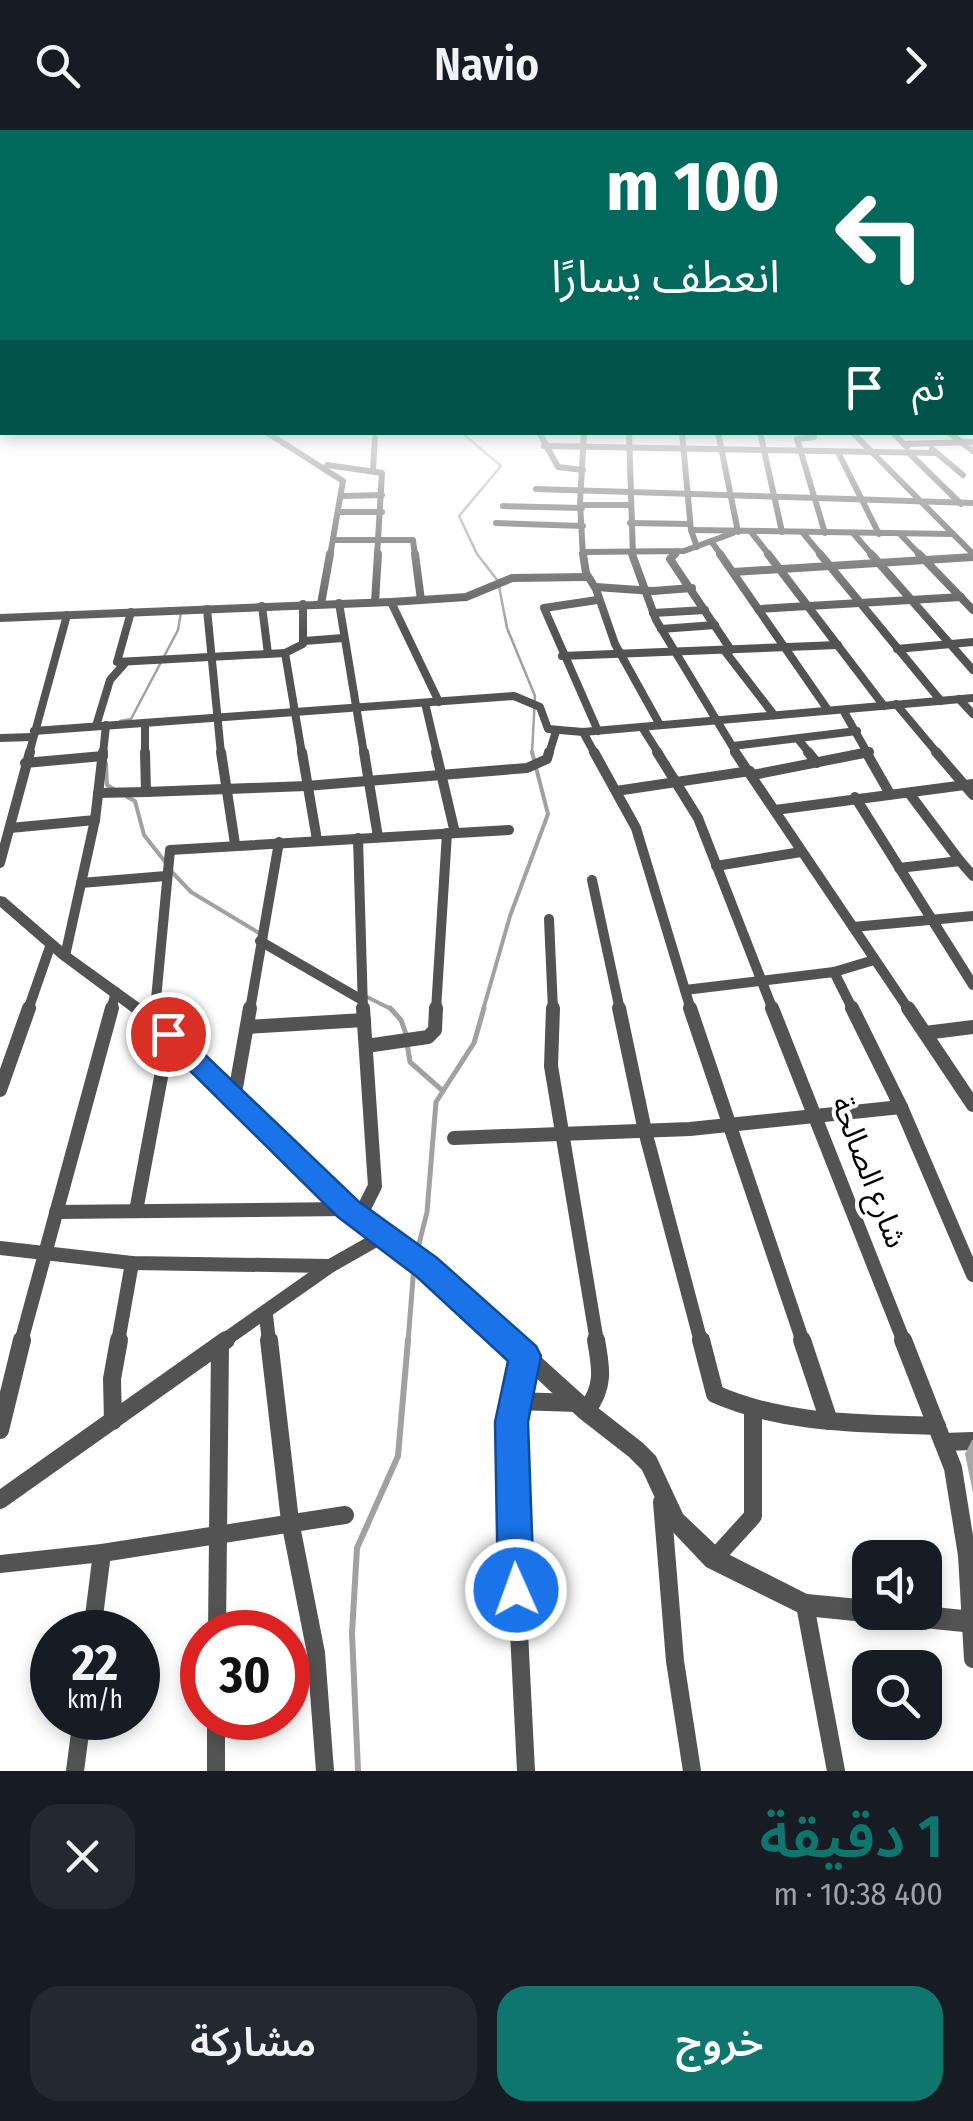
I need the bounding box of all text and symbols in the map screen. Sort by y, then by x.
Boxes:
icon: search [30,38,85,93]
text: Navio [434,38,539,92]
icon: forward [888,38,943,93]
text: 100 m [606,145,780,229]
icon: left [815,170,945,300]
text: انعطف يسارًا [551,250,780,304]
icon: arrive [837,360,892,415]
text: ثم [912,364,945,410]
pin [126,992,211,1077]
icon: arrive [141,1007,196,1062]
street label: شارع الصالحة [820,1091,914,1254]
position arrow [464,1538,568,1642]
map controls [852,1540,942,1740]
button: sound [852,1540,942,1630]
speed limit sign: 30 [180,1610,310,1740]
text: 22 [72,1633,118,1693]
button: search [852,1650,942,1740]
text: km/h [67,1685,123,1715]
text: 1 دقيقة [760,1801,943,1873]
button: close [30,1804,135,1909]
text: 400 m · 10:38 [774,1875,943,1913]
button: مشاركة [30,1986,477,2101]
button: خروج [497,1986,943,2101]

